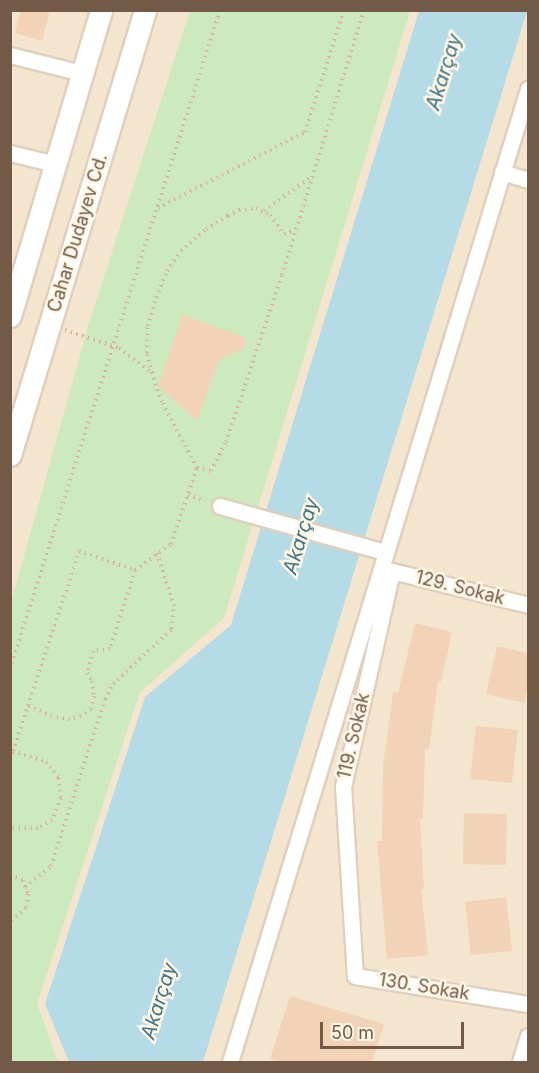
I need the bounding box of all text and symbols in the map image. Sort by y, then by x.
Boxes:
water label: Akarçay [421,31,467,113]
street label: Cahar Dudayev Cd. [44,151,112,315]
water label: Akarçay [278,495,324,577]
street label: 129. Sokak [413,566,507,610]
street label: 119. Sokak [334,691,374,781]
water label: Akarçay [136,960,182,1042]
street label: 130. Sokak [377,969,471,1005]
scale bar [323,1010,467,1048]
text: 50 m [331,1022,374,1043]

